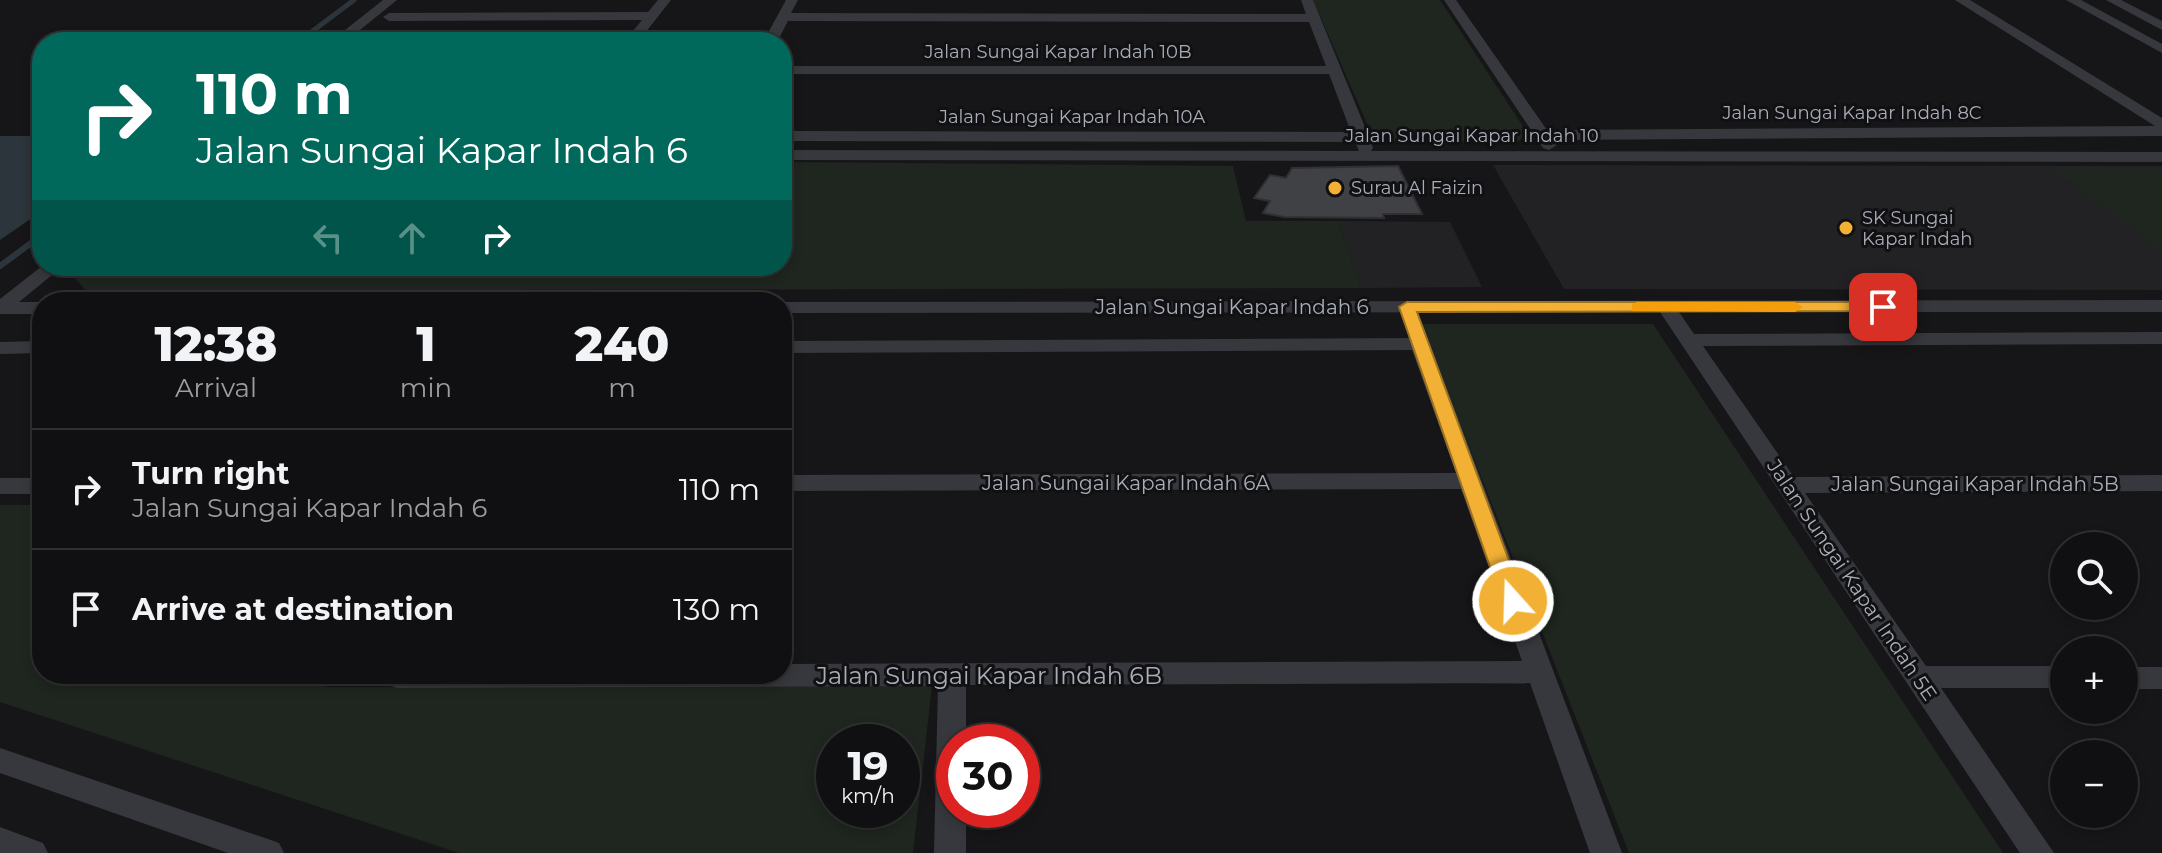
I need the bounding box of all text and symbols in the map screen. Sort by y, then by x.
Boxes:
street label: Jalan Sungai Kapar Indah 10B [924,41,1192,63]
text: 110 m [196,60,353,128]
icon: right [64,64,168,168]
street label: Jalan Sungai Kapar Indah 8C [1721,102,1982,124]
street label: Jalan Sungai Kapar Indah 10A [938,106,1205,128]
street label: Jalan Sungai Kapar Indah 10 [1344,125,1599,147]
text: Jalan Sungai Kapar Indah 6 [196,128,688,172]
place label: Surau Al Faizin [1351,177,1483,199]
marker: Surau Al Faizin [1326,179,1344,197]
place label: SK Sungai Kapar Indah [1862,207,1972,250]
icon: left [306,216,350,260]
icon: ahead [390,216,434,260]
icon: right [474,216,518,260]
marker: SK Sungai Kapar Indah [1837,219,1855,237]
pin [1849,273,1917,341]
icon: arrive [1861,285,1905,329]
street label: Jalan Sungai Kapar Indah 6 [1094,295,1369,319]
text: 12:38 [155,315,277,373]
text: 1 [416,315,436,373]
text: 240 [575,315,669,373]
text: Arrival [175,372,257,404]
text: min [400,372,452,404]
text: m [608,372,636,404]
street label: Jalan Sungai Kapar Indah 5E [1762,454,1942,705]
text: Turn right [132,455,289,492]
icon: right [64,467,108,511]
text: 110 m [679,471,760,508]
street label: Jalan Sungai Kapar Indah 6A [981,471,1271,495]
street label: Jalan Sungai Kapar Indah 5B [1830,472,2119,496]
text: Jalan Sungai Kapar Indah 6 [132,492,487,524]
map controls [2050,532,2138,828]
button: search [2050,532,2138,620]
position arrow [1471,559,1555,643]
icon: arrive [64,587,108,631]
text: Arrive at destination [132,591,454,628]
text: 130 m [673,591,760,628]
button: + [2050,636,2138,724]
street label: Jalan Sungai Kapar Indah 6B [815,661,1162,690]
speed limit sign: 30 [936,724,1040,828]
button: − [2050,740,2138,828]
text: 19 [847,741,889,790]
text: km/h [841,784,895,808]

